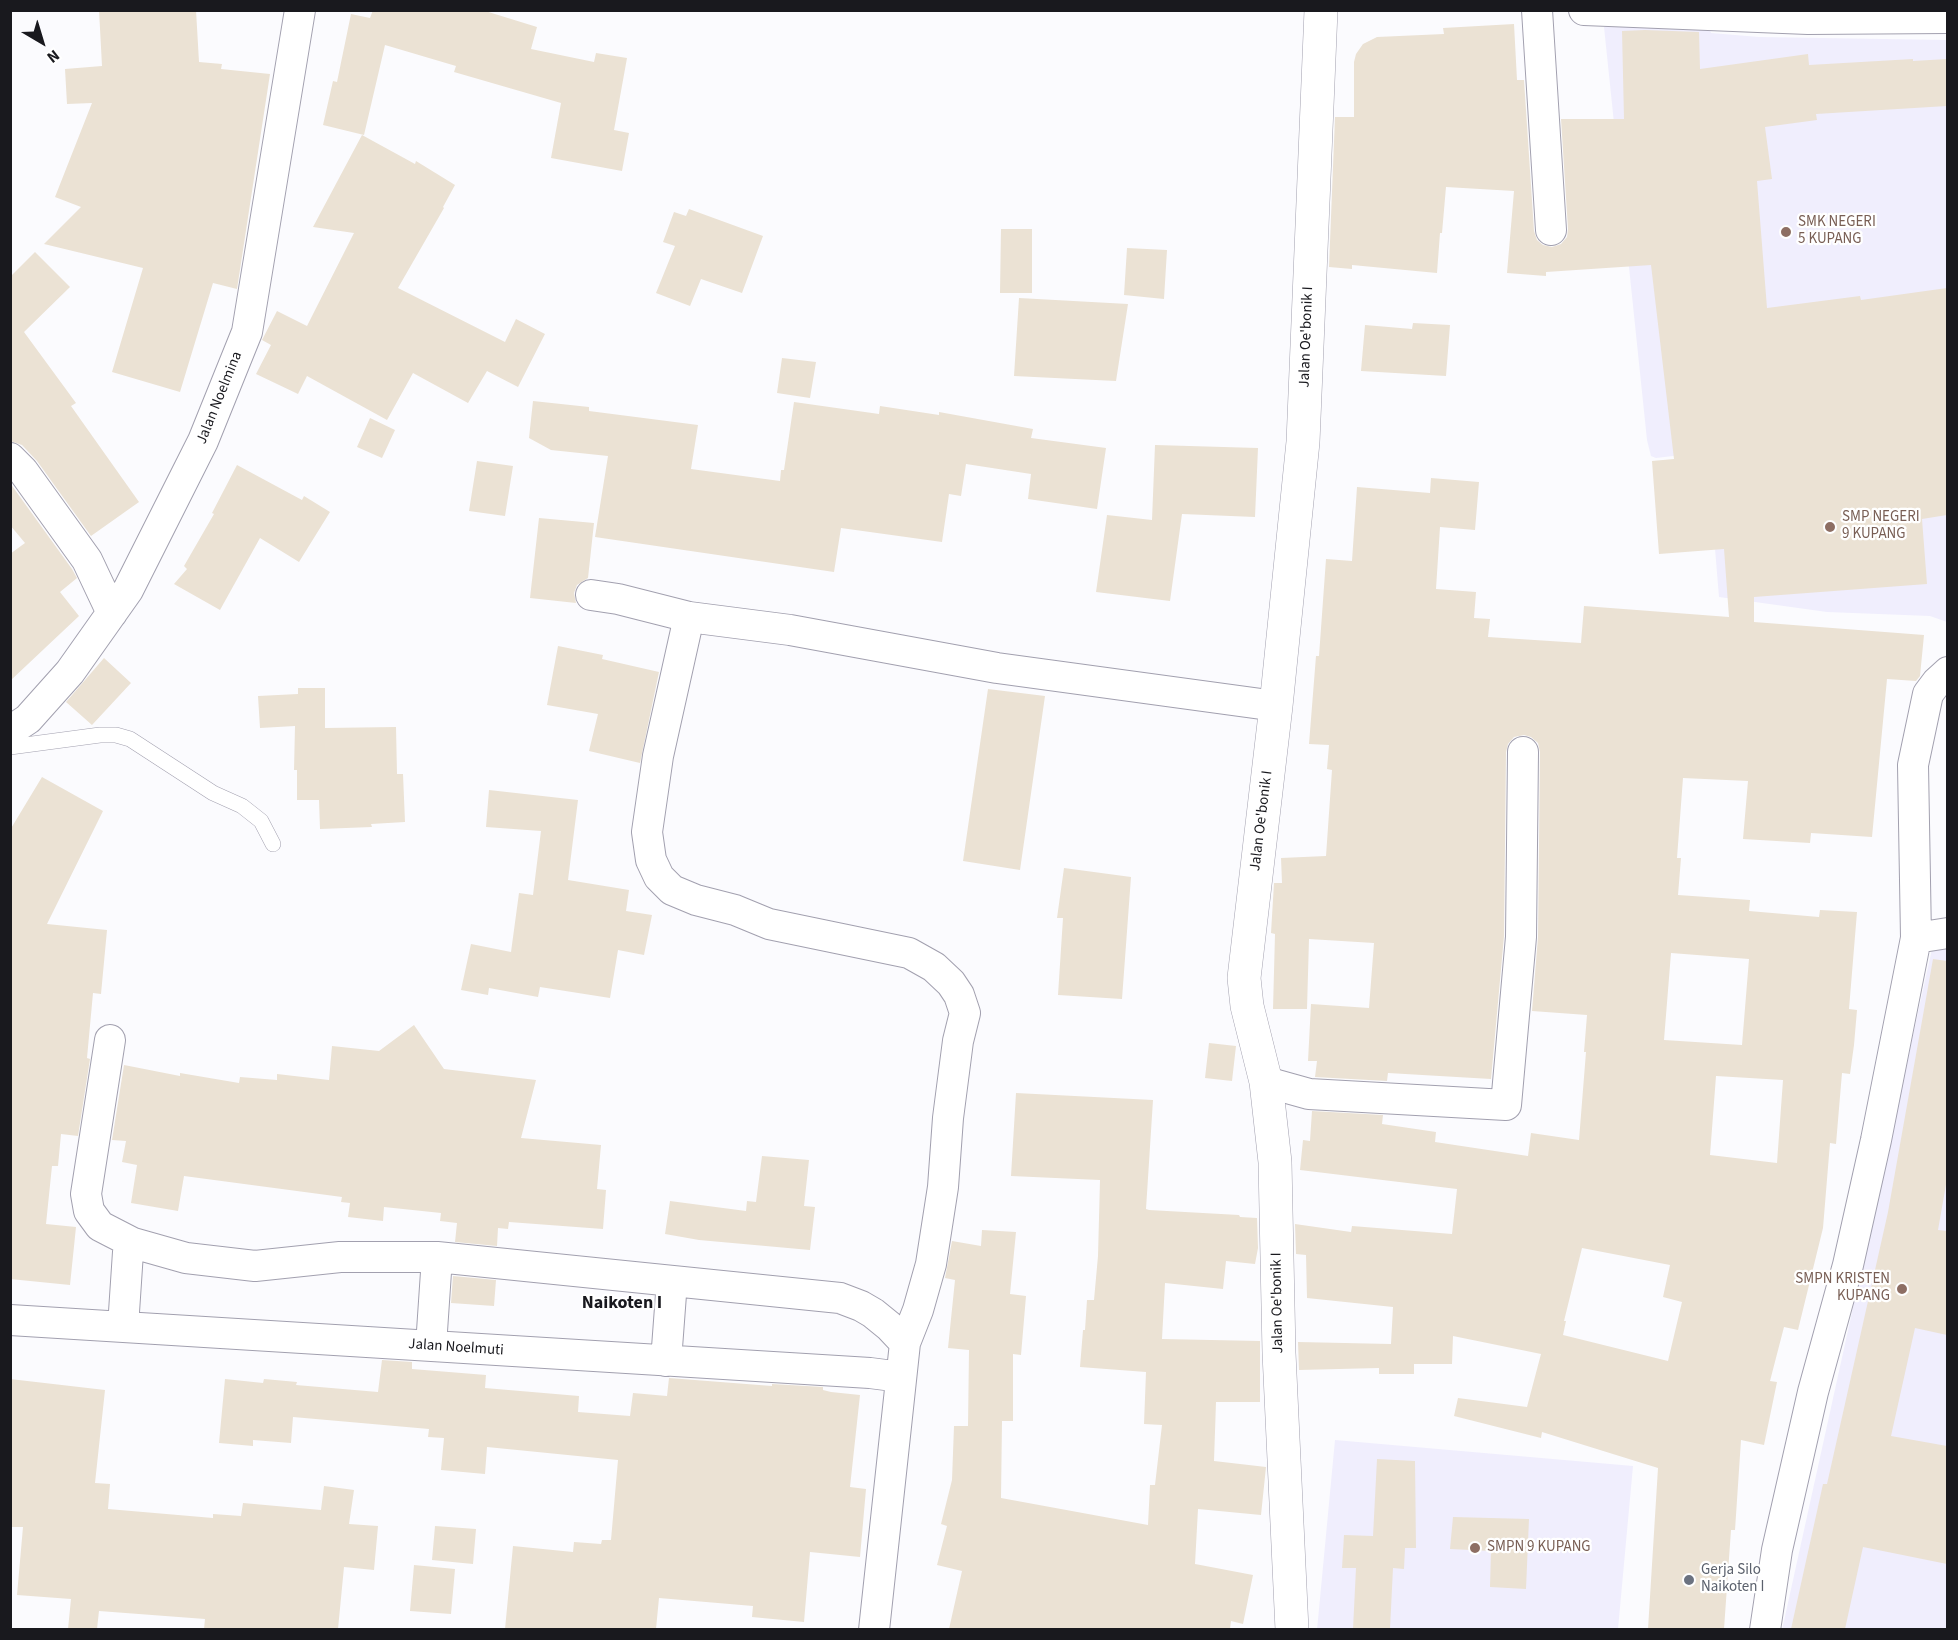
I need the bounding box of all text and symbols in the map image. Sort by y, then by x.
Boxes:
north arrow [12,12,72,72]
text: N [42,44,64,68]
place label: SMK NEGERI 5 KUPANG [1798,214,1876,249]
marker: SMK NEGERI 5 KUPANG [1779,225,1793,239]
street label: Jalan Oe'bonik I [1296,286,1318,388]
street label: Jalan Noelmina [193,349,247,447]
place label: SMP NEGERI 9 KUPANG [1842,509,1920,544]
marker: SMP NEGERI 9 KUPANG [1823,520,1837,534]
street label: Jalan Oe'bonik I [1247,770,1277,872]
street label: Jalan Oe'bonik I [1268,1252,1288,1354]
place label: SMPN KRISTEN KUPANG [1795,1271,1890,1306]
marker: SMPN KRISTEN KUPANG [1895,1282,1909,1296]
district label: Naikoten I [582,1293,662,1315]
street label: Jalan Noelmuti [408,1336,504,1360]
place label: SMPN 9 KUPANG [1487,1539,1591,1557]
marker: SMPN 9 KUPANG [1468,1541,1482,1555]
place label: Gerja Silo Naikoten I [1701,1562,1764,1597]
marker: Gerja Silo Naikoten I [1682,1573,1696,1587]

